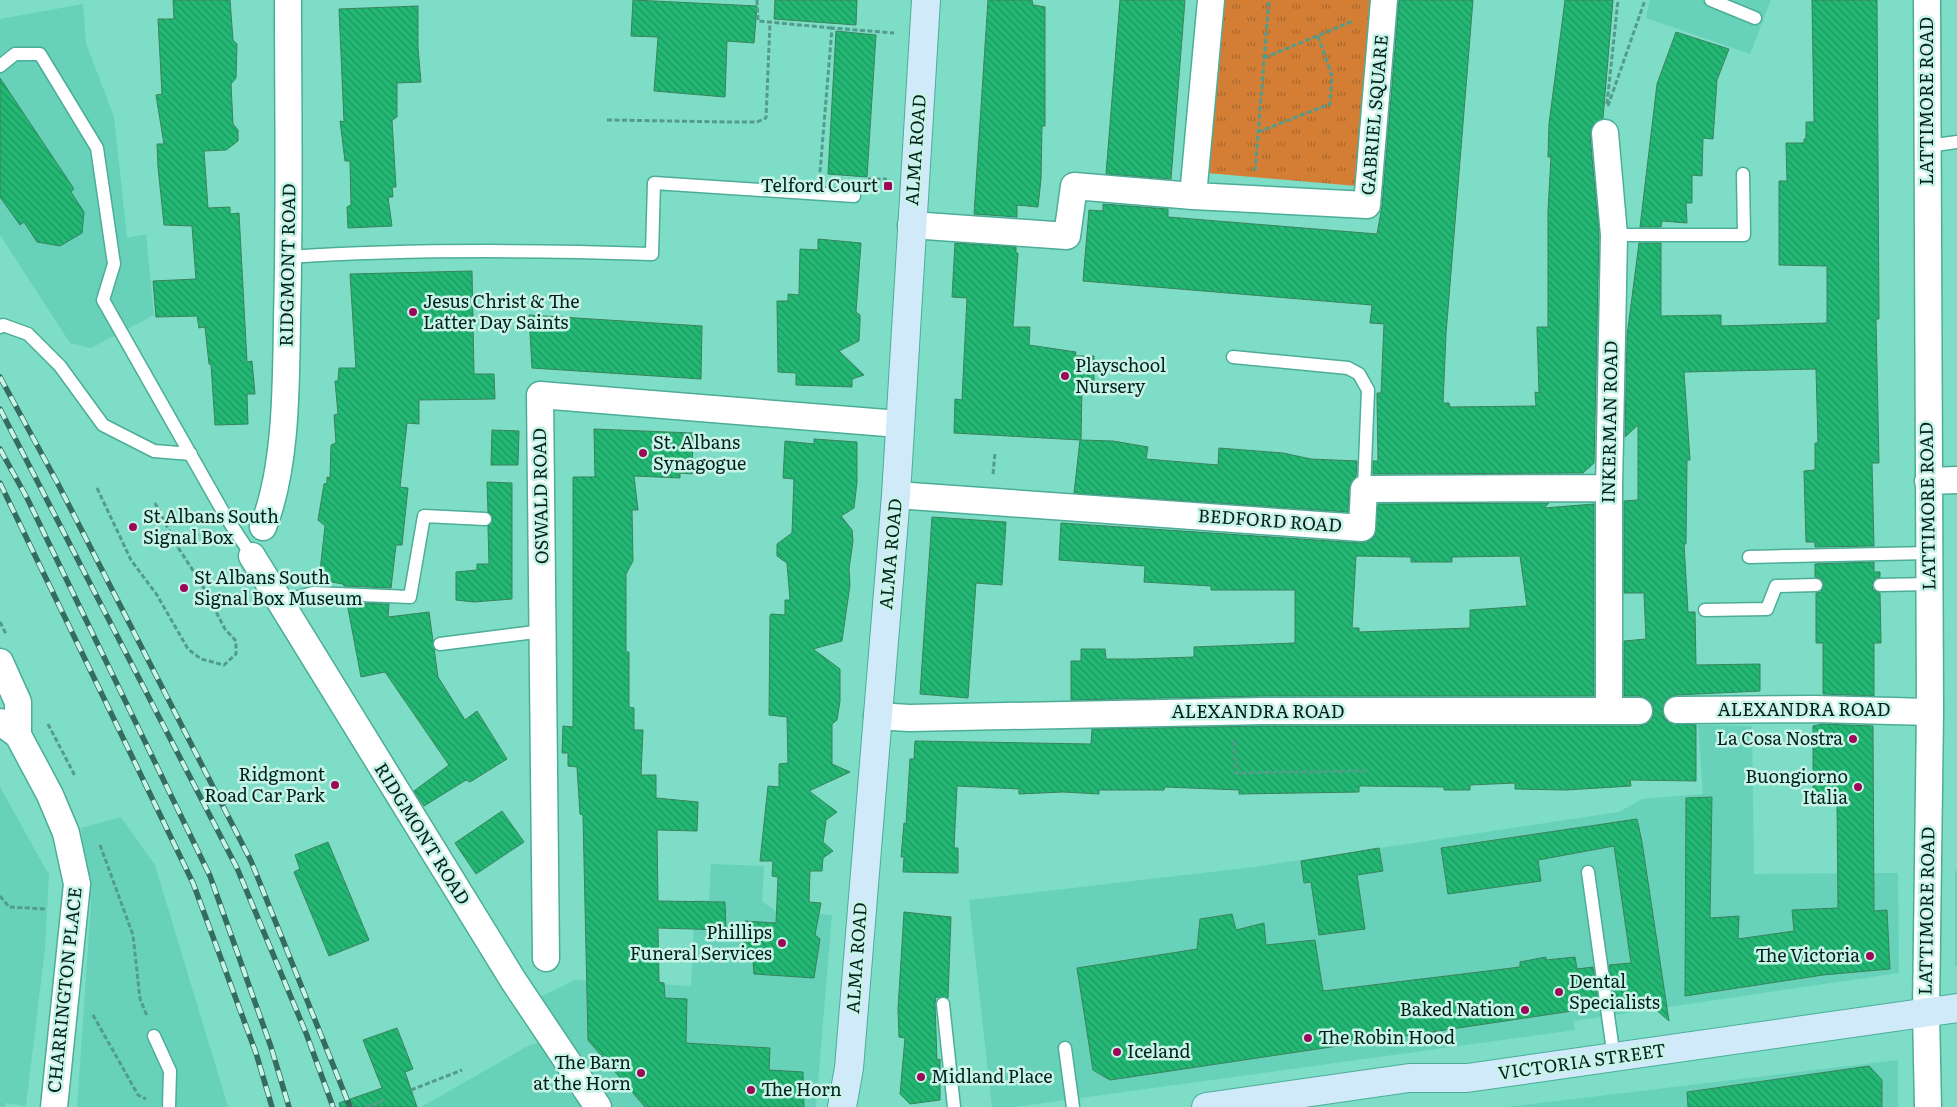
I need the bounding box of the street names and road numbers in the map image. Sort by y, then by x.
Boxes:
street label: LATTIMORE ROAD [1912,17,1939,185]
street label: GABRIEL SQUARE [1353,33,1394,196]
street label: ALMA ROAD [897,93,932,206]
street label: RIDGMONT ROAD [272,183,301,347]
street label: INKERMAN ROAD [1594,340,1623,503]
street label: LATTIMORE ROAD [1912,422,1941,591]
street label: OSWALD ROAD [525,428,554,564]
street label: ALMA ROAD [871,497,908,611]
street label: BEDFORD ROAD [1197,501,1343,538]
street label: ALEXANDRA ROAD [1718,695,1891,722]
street label: ALEXANDRA ROAD [1172,697,1345,724]
street label: RIDGMONT ROAD [369,757,478,910]
street label: LATTIMORE ROAD [1911,826,1940,995]
street label: CHARRINGTON PLACE [39,886,88,1094]
street label: ALMA ROAD [838,901,873,1014]
street label: VICTORIA STREET [1496,1035,1667,1086]

